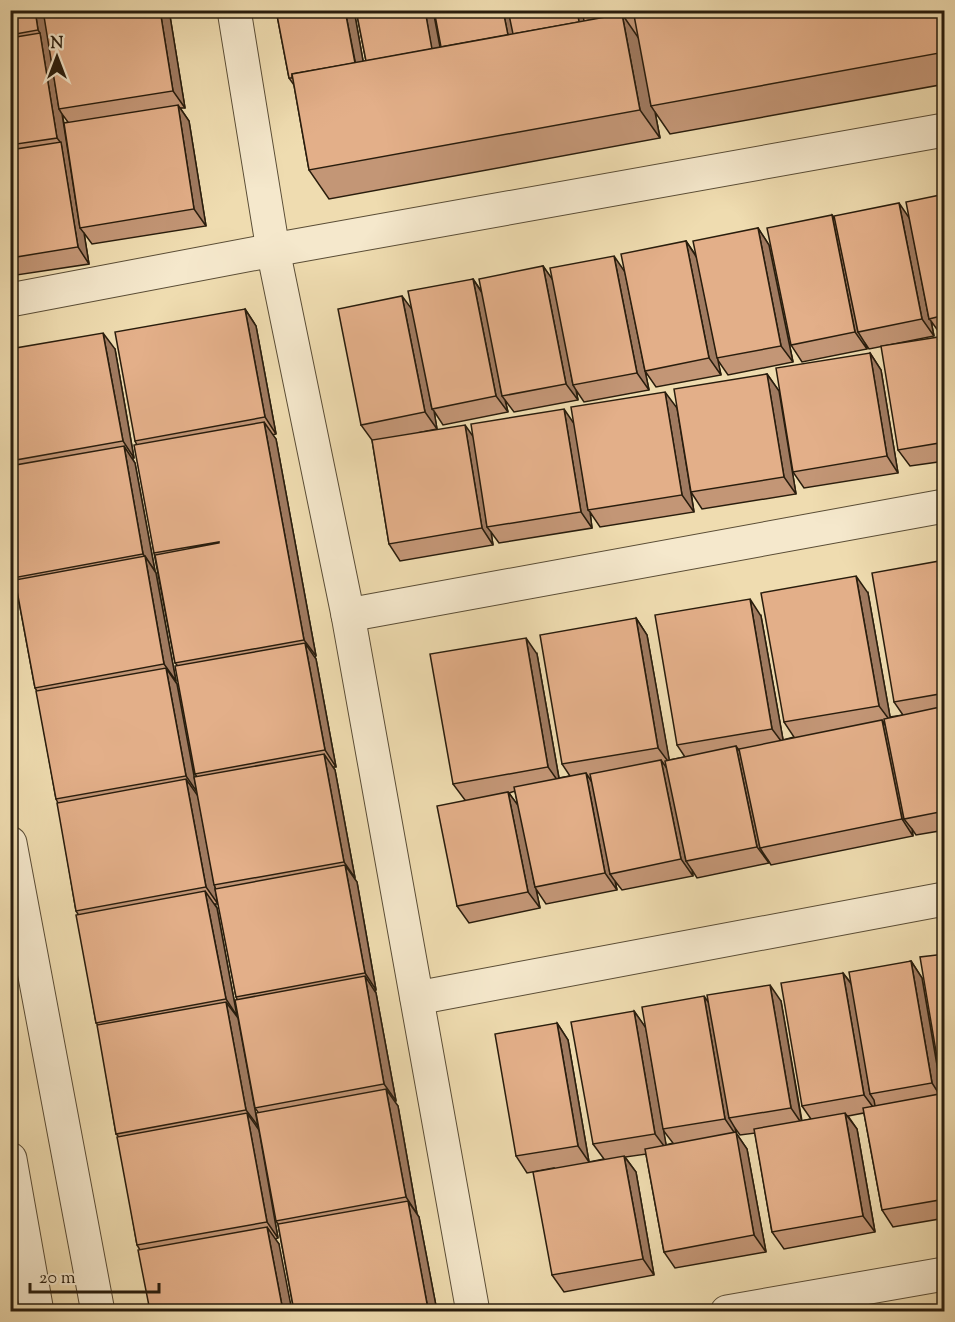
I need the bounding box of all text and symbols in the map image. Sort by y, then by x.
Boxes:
north arrow [27,27,87,87]
text: N [51,33,64,56]
scale bar [30,1256,159,1294]
text: 20 m [39,1266,76,1292]

